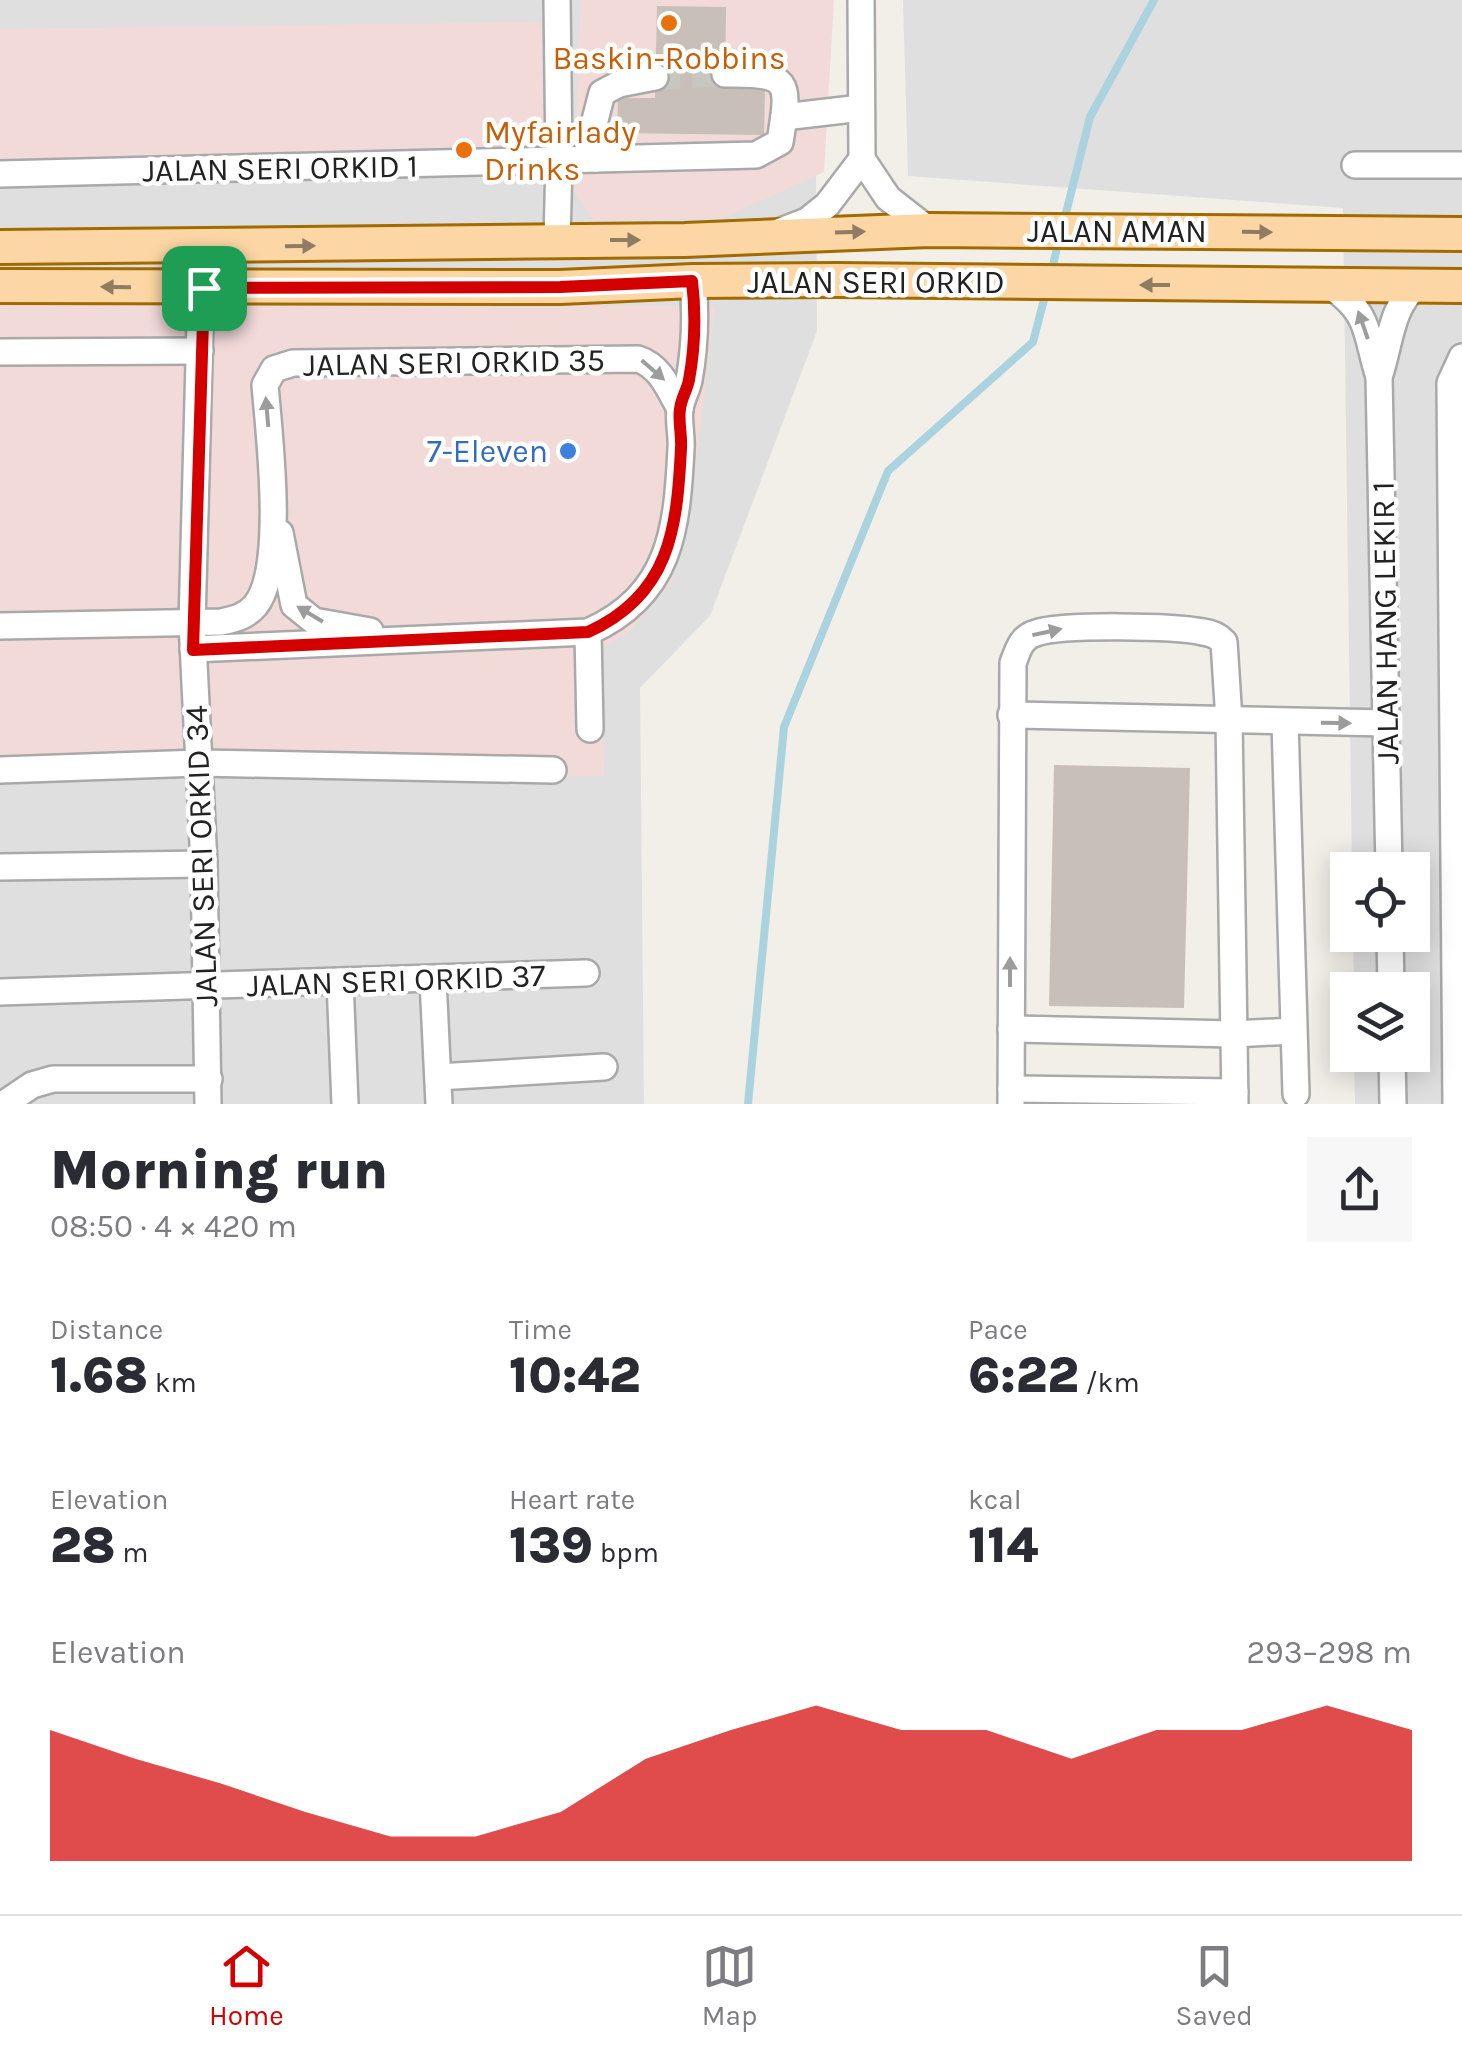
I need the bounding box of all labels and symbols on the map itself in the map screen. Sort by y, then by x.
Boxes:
marker: Baskin-Robbins [658,12,680,34]
place label: Baskin-Robbins [552,40,786,77]
place label: Myfairlady Drinks [484,114,636,188]
marker: Myfairlady Drinks [453,139,475,161]
street label: JALAN SERI ORKID 1 [142,148,418,189]
street label: JALAN AMAN [1027,213,1207,250]
one-way arrow [835,224,867,240]
one-way arrow [1241,224,1273,240]
one-way arrow [609,232,641,248]
one-way arrow [284,237,316,253]
pin [162,246,247,331]
street label: JALAN SERI ORKID [747,264,1005,301]
one-way arrow [1139,277,1171,293]
one-way arrow [100,279,132,295]
one-way arrow [1355,310,1370,340]
street label: JALAN SERI ORKID 35 [303,341,605,384]
one-way arrow [640,359,664,382]
one-way arrow [258,395,274,427]
place label: 7-Eleven [427,433,548,470]
marker: 7-Eleven [557,440,579,462]
street label: JALAN HANG LEKIR 1 [1365,481,1406,765]
one-way arrow [296,606,324,624]
one-way arrow [1032,623,1063,639]
street label: JALAN SERI ORKID 34 [178,704,225,1007]
one-way arrow [1320,715,1352,731]
one-way arrow [1002,955,1018,987]
street label: JALAN SERI ORKID 37 [246,957,546,1004]

